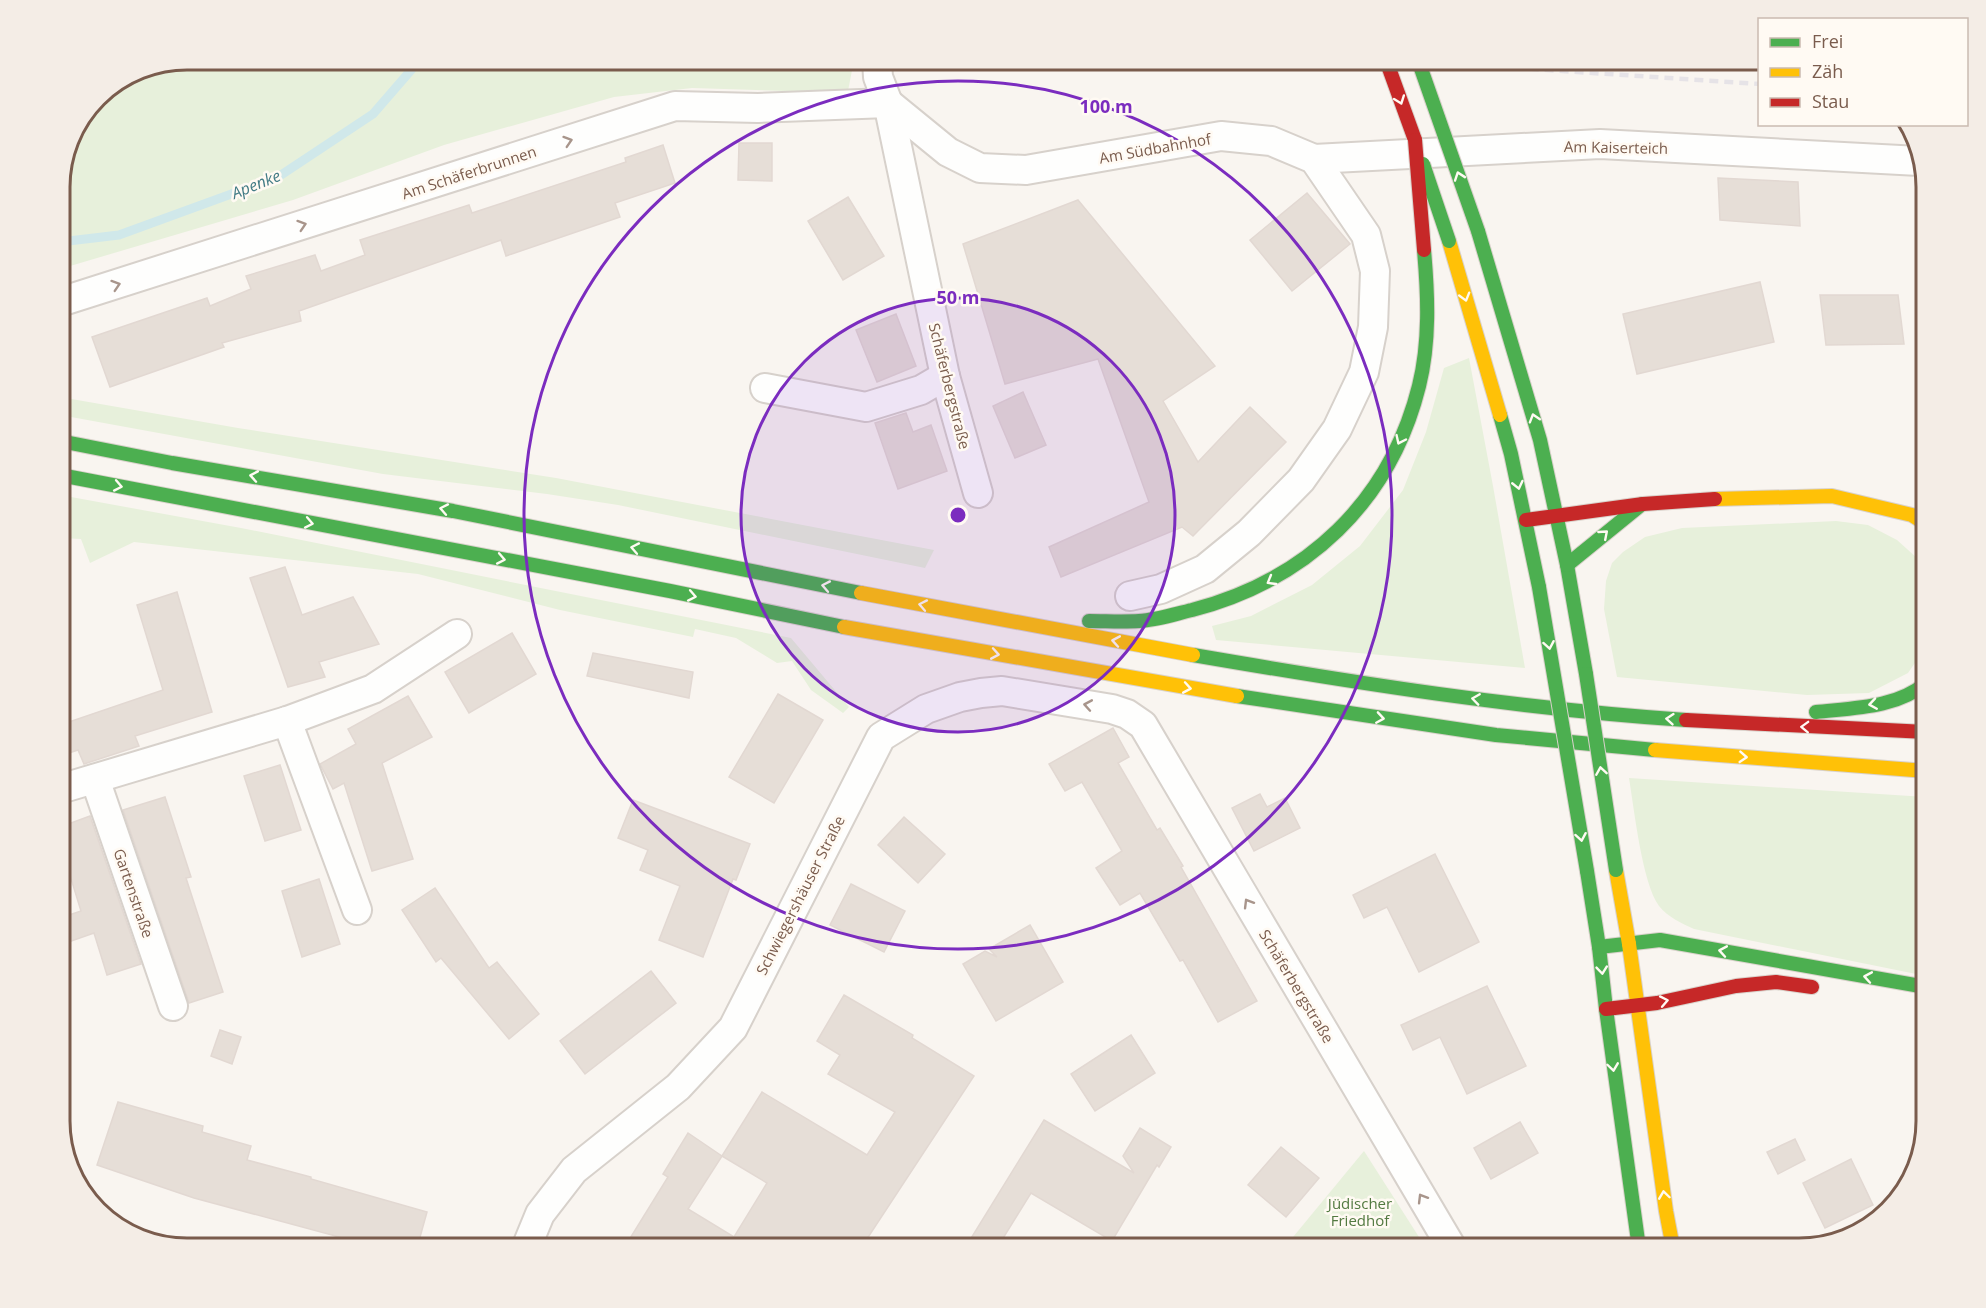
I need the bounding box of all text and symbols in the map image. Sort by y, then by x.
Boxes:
legend [1758,18,1968,126]
text: Frei [1812,29,1843,53]
text: Zäh [1812,59,1843,83]
text: Stau [1812,89,1849,113]
text: 100 m [1079,94,1133,118]
one-way arrow [1393,94,1406,105]
street label: Am Südbahnhof [1098,128,1213,168]
one-way arrow [562,135,573,148]
street label: Am Kaiserteich [1564,136,1668,158]
street label: Am Schäferbrunnen [399,141,539,203]
water label: Apenke [227,164,284,204]
one-way arrow [1454,171,1466,182]
one-way arrow [296,220,307,233]
one-way arrow [110,279,121,292]
text: 50 m [937,285,979,309]
one-way arrow [1458,291,1470,302]
street label: Schäferbergstraße [925,321,975,451]
one-way arrow [1529,413,1541,424]
one-way arrow [1396,433,1408,444]
one-way arrow [249,470,259,483]
one-way arrow [112,479,122,492]
one-way arrow [1511,480,1524,490]
one-way arrow [439,503,449,516]
centre of rings [948,505,968,525]
one-way arrow [304,516,314,529]
one-way arrow [1598,530,1608,541]
one-way arrow [630,542,640,555]
one-way arrow [496,553,505,565]
one-way arrow [1267,573,1277,585]
one-way arrow [821,580,831,593]
one-way arrow [687,589,697,602]
one-way arrow [918,600,928,613]
one-way arrow [1112,635,1122,648]
one-way arrow [1542,640,1555,650]
one-way arrow [990,647,1000,660]
one-way arrow [1182,682,1192,694]
one-way arrow [1471,693,1480,705]
one-way arrow [1868,698,1878,710]
one-way arrow [1084,700,1093,712]
one-way arrow [1375,711,1384,723]
one-way arrow [1665,713,1674,726]
one-way arrow [1800,721,1809,734]
one-way arrow [1738,751,1747,764]
one-way arrow [1595,766,1608,776]
street label: Schwiegershäuser Straße [751,812,849,978]
one-way arrow [1575,833,1587,842]
street label: Gartenstraße [109,846,159,940]
one-way arrow [1244,899,1255,909]
street label: Schäferbergstraße [1255,926,1339,1046]
one-way arrow [1718,945,1728,958]
one-way arrow [1595,966,1608,975]
one-way arrow [1864,971,1874,984]
one-way arrow [1658,995,1668,1008]
one-way arrow [1607,1063,1619,1072]
one-way arrow [1658,1190,1670,1199]
park label: Jüdischer Friedhof [1326,1193,1392,1230]
one-way arrow [1418,1194,1429,1204]

